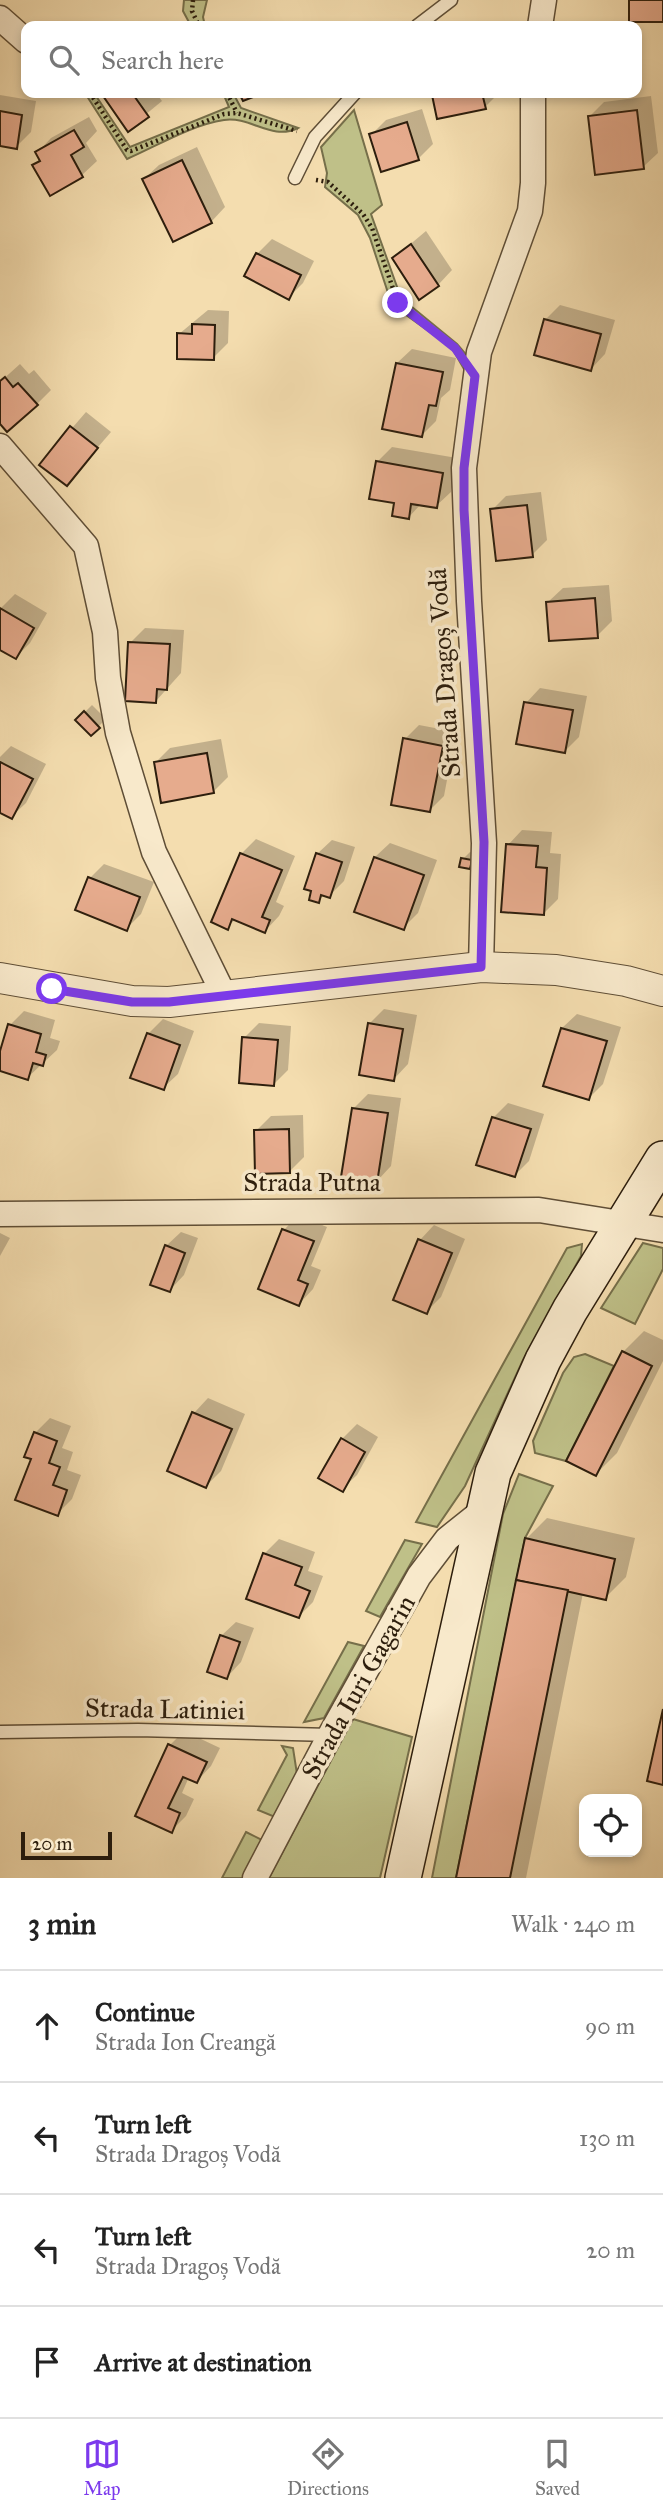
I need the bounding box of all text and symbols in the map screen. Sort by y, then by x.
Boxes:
search box [21,21,642,98]
icon: search [45,41,83,79]
text: Search here [101,44,224,76]
route end [382,287,413,318]
street label: Strada Dragoș Vodă [421,567,467,779]
route start [36,973,67,1004]
street label: Strada Putna [243,1166,381,1198]
street label: Strada Iuri Gagarin [294,1589,422,1785]
street label: Strada Latiniei [85,1692,245,1726]
map controls [579,1794,642,1857]
button: locate [579,1794,642,1857]
scale bar [21,1829,112,1861]
text: 20 m [32,1832,73,1855]
text: 3 min [28,1906,96,1942]
text: Walk · 240 m [511,1910,635,1938]
text: Continue [95,1996,195,2028]
icon: ahead [28,2007,66,2045]
text: 90 m [585,2012,635,2040]
text: Strada Ion Creangă [95,2028,276,2056]
text: Turn left [95,2108,191,2140]
icon: left [28,2119,66,2157]
text: 130 m [579,2124,635,2152]
text: Strada Dragoș Vodă [95,2140,281,2168]
text: Turn left [95,2220,191,2252]
icon: left [28,2231,66,2269]
text: 20 m [586,2236,635,2264]
text: Strada Dragoș Vodă [95,2252,281,2280]
icon: arrive [28,2343,66,2381]
text: Arrive at destination [95,2346,312,2378]
tab: Map [83,2435,121,2500]
tab: Directions [287,2435,369,2500]
tab: Saved [535,2435,580,2500]

